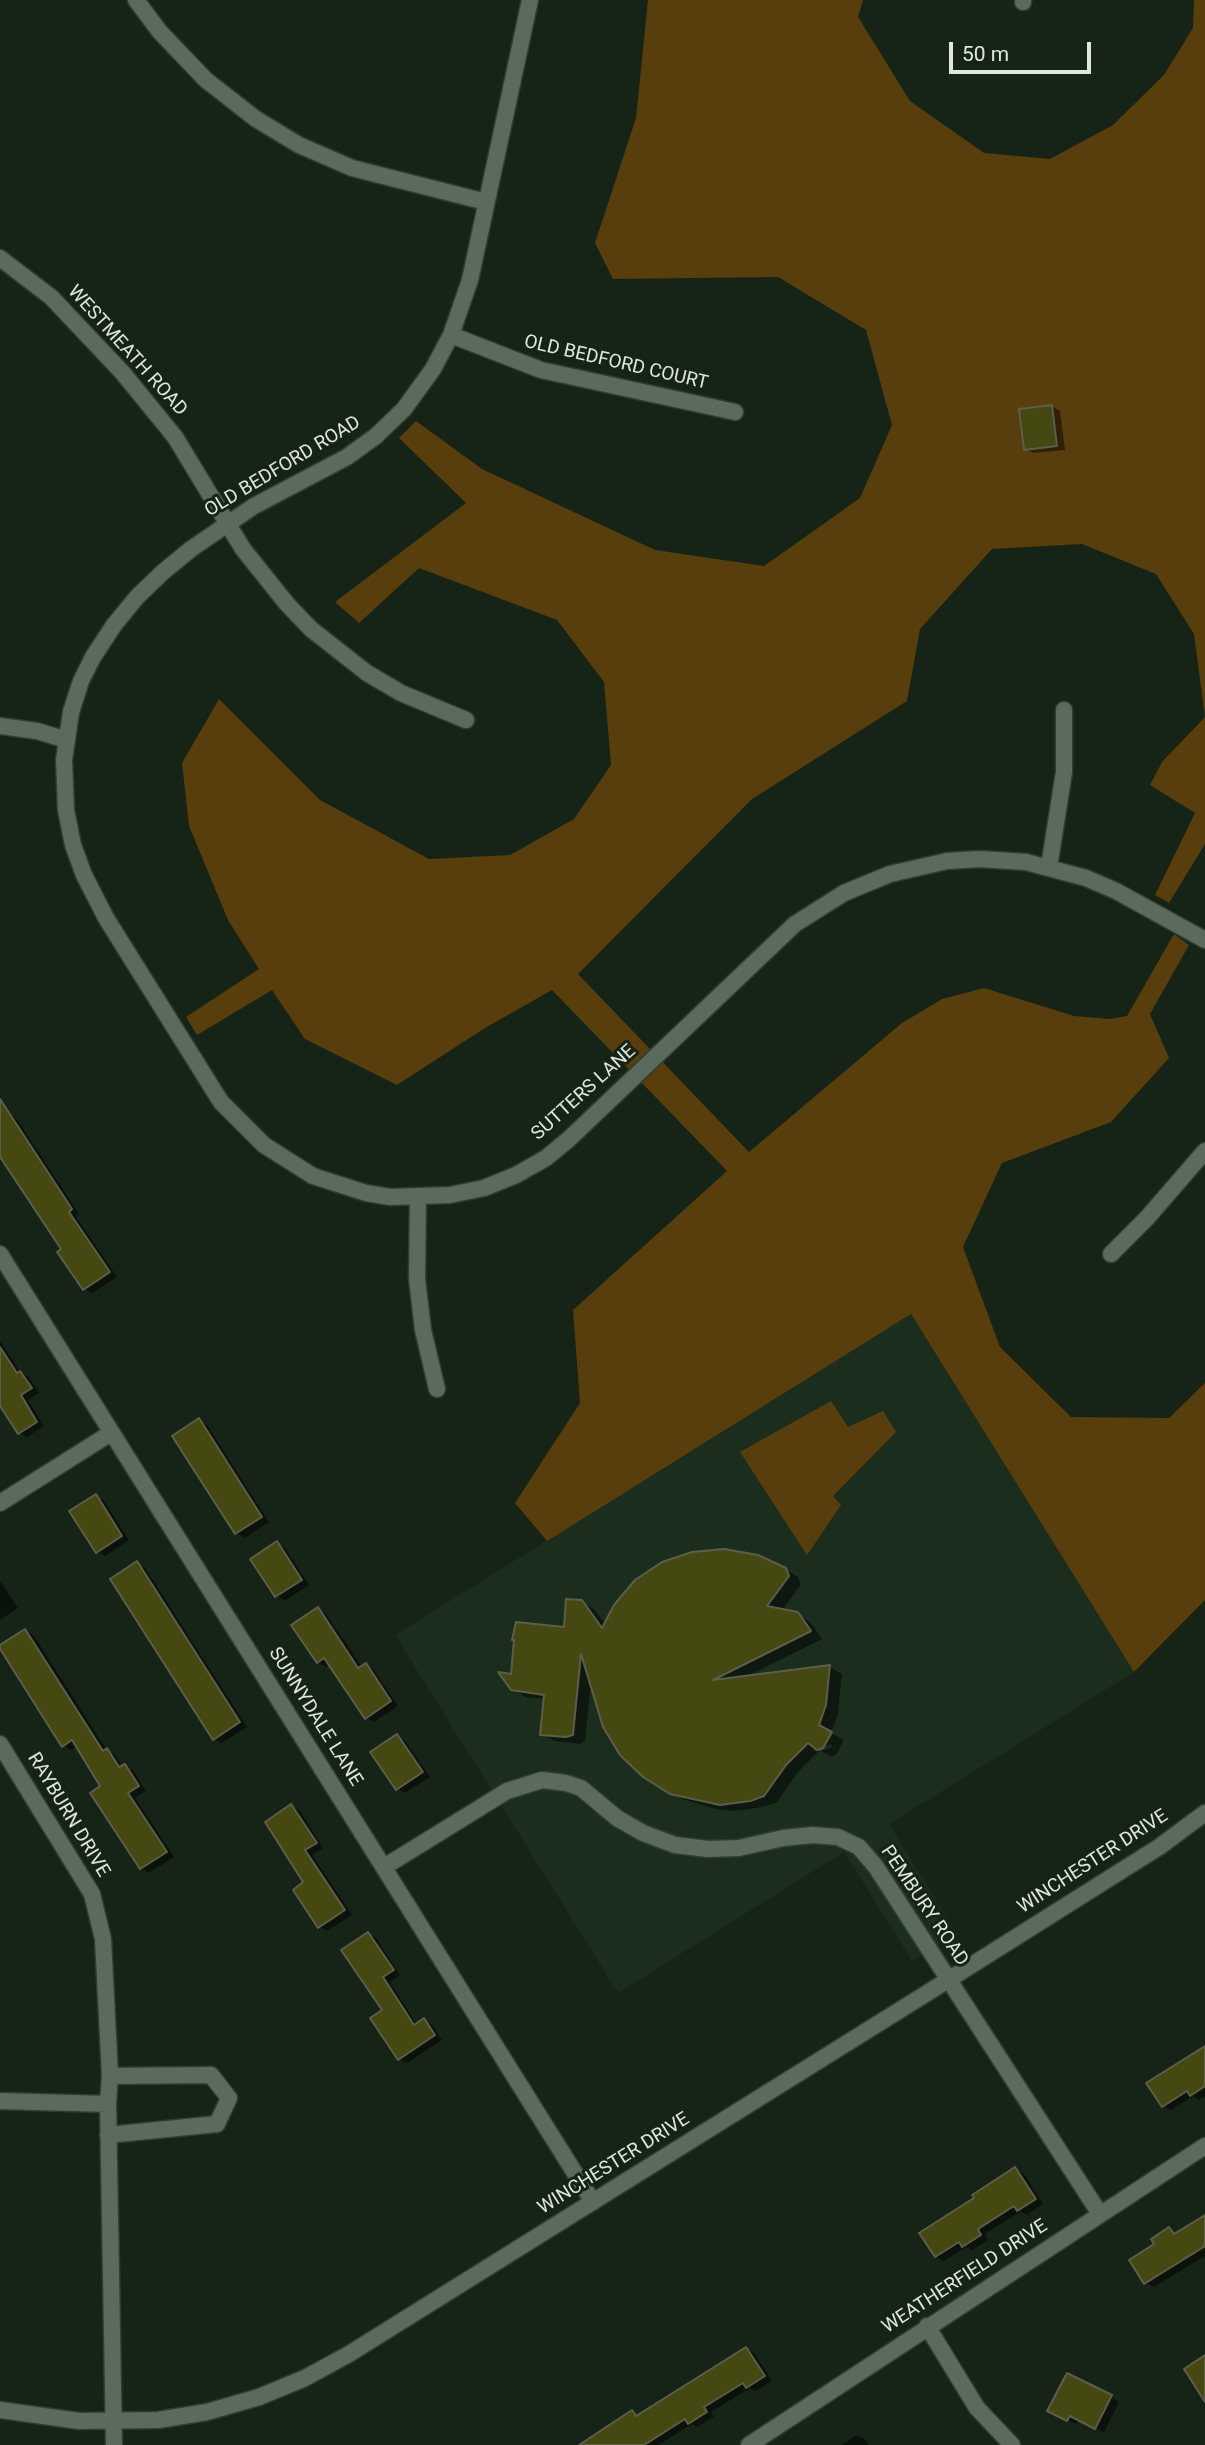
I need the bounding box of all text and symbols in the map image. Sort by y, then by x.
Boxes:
scale bar [953,28,1095,72]
text: 50 m [962,42,1009,66]
street label: WESTMEATH ROAD [62,281,192,421]
street label: OLD BEDFORD COURT [522,331,710,395]
street label: OLD BEDFORD ROAD [201,412,365,522]
street label: SUTTERS LANE [527,1040,641,1146]
street label: SUNNYDALE LANE [263,1643,367,1791]
street label: RAYBURN DRIVE [22,1749,114,1881]
street label: WINCHESTER DRIVE [1014,1805,1172,1919]
street label: PEMBURY ROAD [875,1841,973,1971]
street label: WINCHESTER DRIVE [534,2108,694,2220]
street label: WEATHERFIELD DRIVE [878,2215,1052,2339]

